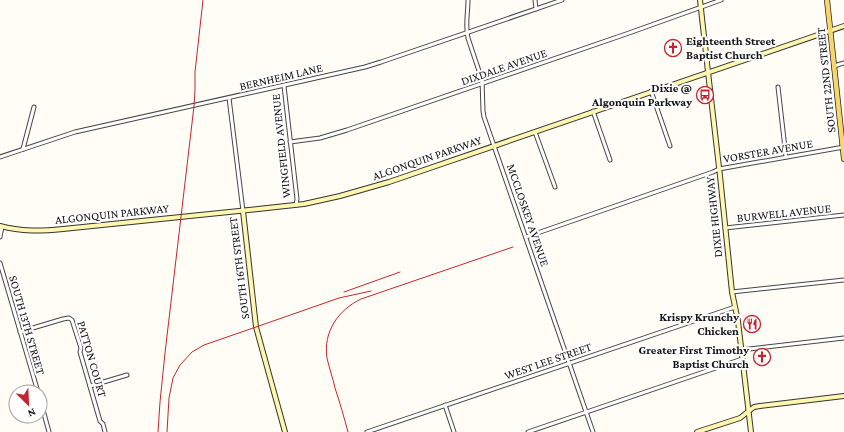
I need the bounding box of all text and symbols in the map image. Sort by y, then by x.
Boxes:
street label: SOUTH 22ND STREET [813,26,838,133]
place label: Eighteenth Street Baptist Church [686,34,776,62]
church icon: Eighteenth Street Baptist Church [663,38,683,58]
street label: DIXDALE AVENUE [459,46,549,88]
street label: BERNHEIM LANE [238,61,324,93]
place label: Dixie @ Algonquin Parkway [591,81,692,109]
bus stop icon: Dixie @ Algonquin Parkway [695,85,715,105]
street label: WINGFIELD AVENUE [269,93,293,199]
street label: ALGONQUIN PARKWAY [371,133,484,183]
street label: VORSTER AVENUE [722,136,814,166]
street label: MCCLOSKEY AVENUE [504,162,552,269]
street label: DIXIE HIGHWAY [703,175,725,258]
street label: ALGONQUIN PARKWAY [54,201,170,227]
street label: BURWELL AVENUE [736,201,832,225]
street label: SOUTH 16TH STREET [226,216,252,320]
street label: SOUTH 13TH STREET [6,274,48,377]
place label: Krispy Krunchy Chicken [659,310,739,338]
restaurant icon: Krispy Krunchy Chicken [742,314,762,334]
street label: PATTON COURT [74,319,110,399]
street label: WEST LEE STREET [502,339,594,383]
place label: Greater First Timothy Baptist Church [639,343,749,371]
church icon: Greater First Timothy Baptist Church [752,347,772,367]
north arrow [8,384,48,424]
text: N [26,406,38,420]

